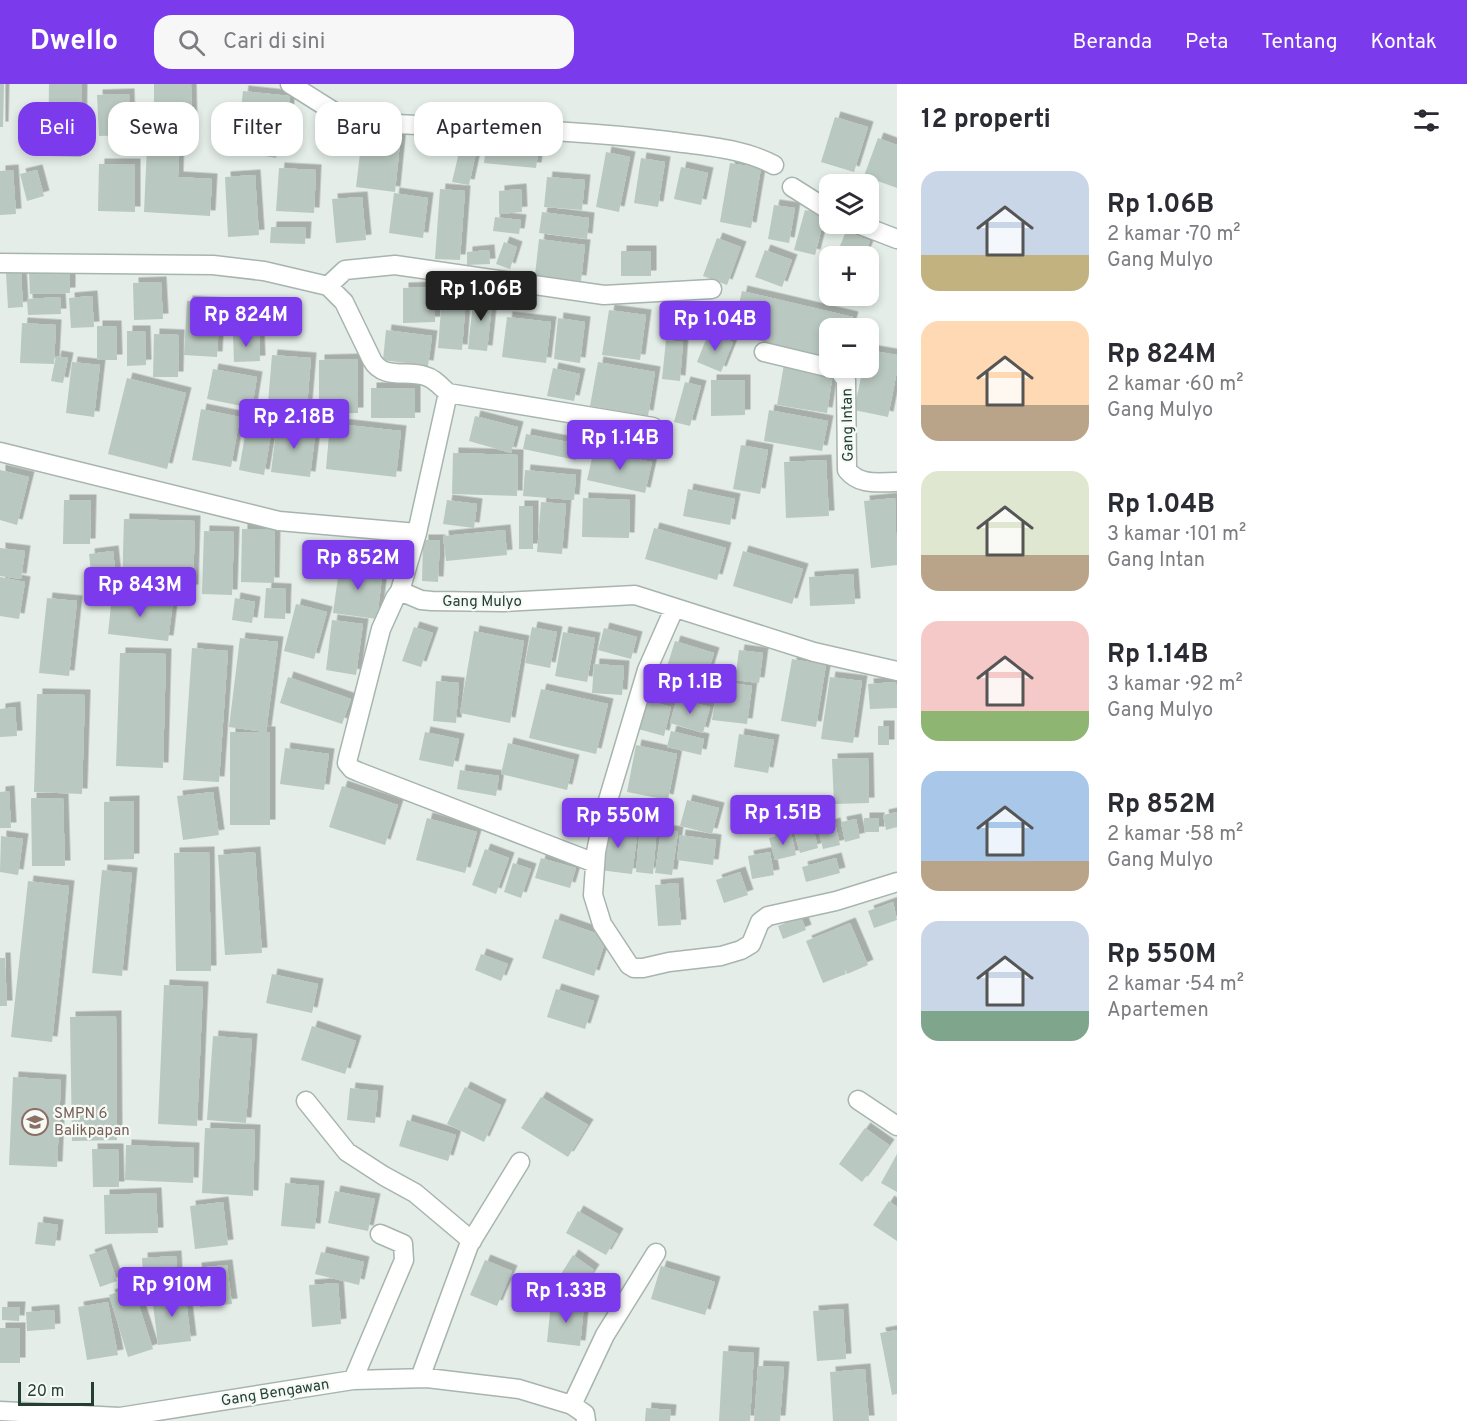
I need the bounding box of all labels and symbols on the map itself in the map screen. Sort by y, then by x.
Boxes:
pin: Rp 1.06B [419,271,543,322]
pin: Rp 824M [191,297,301,348]
pin: Rp 1.04B [653,301,777,352]
street label: Gang Intan [838,388,859,462]
pin: Rp 2.18B [232,399,356,450]
pin: Rp 1.14B [558,420,682,471]
pin: Rp 852M [303,540,413,591]
pin: Rp 843M [85,567,195,618]
street label: Gang Mulyo [442,593,522,612]
pin: Rp 1.1B [635,664,745,715]
pin: Rp 1.51B [721,795,845,846]
pin: Rp 550M [563,798,673,849]
place label: SMPN 6 Balikpapan [54,1105,130,1141]
school or university icon: SMPN 6 Balikpapan [20,1107,50,1137]
pin: Rp 910M [117,1267,227,1318]
pin: Rp 1.33B [504,1273,628,1324]
street label: Gang Bengawan [220,1376,331,1411]
scale bar [18,1379,94,1406]

